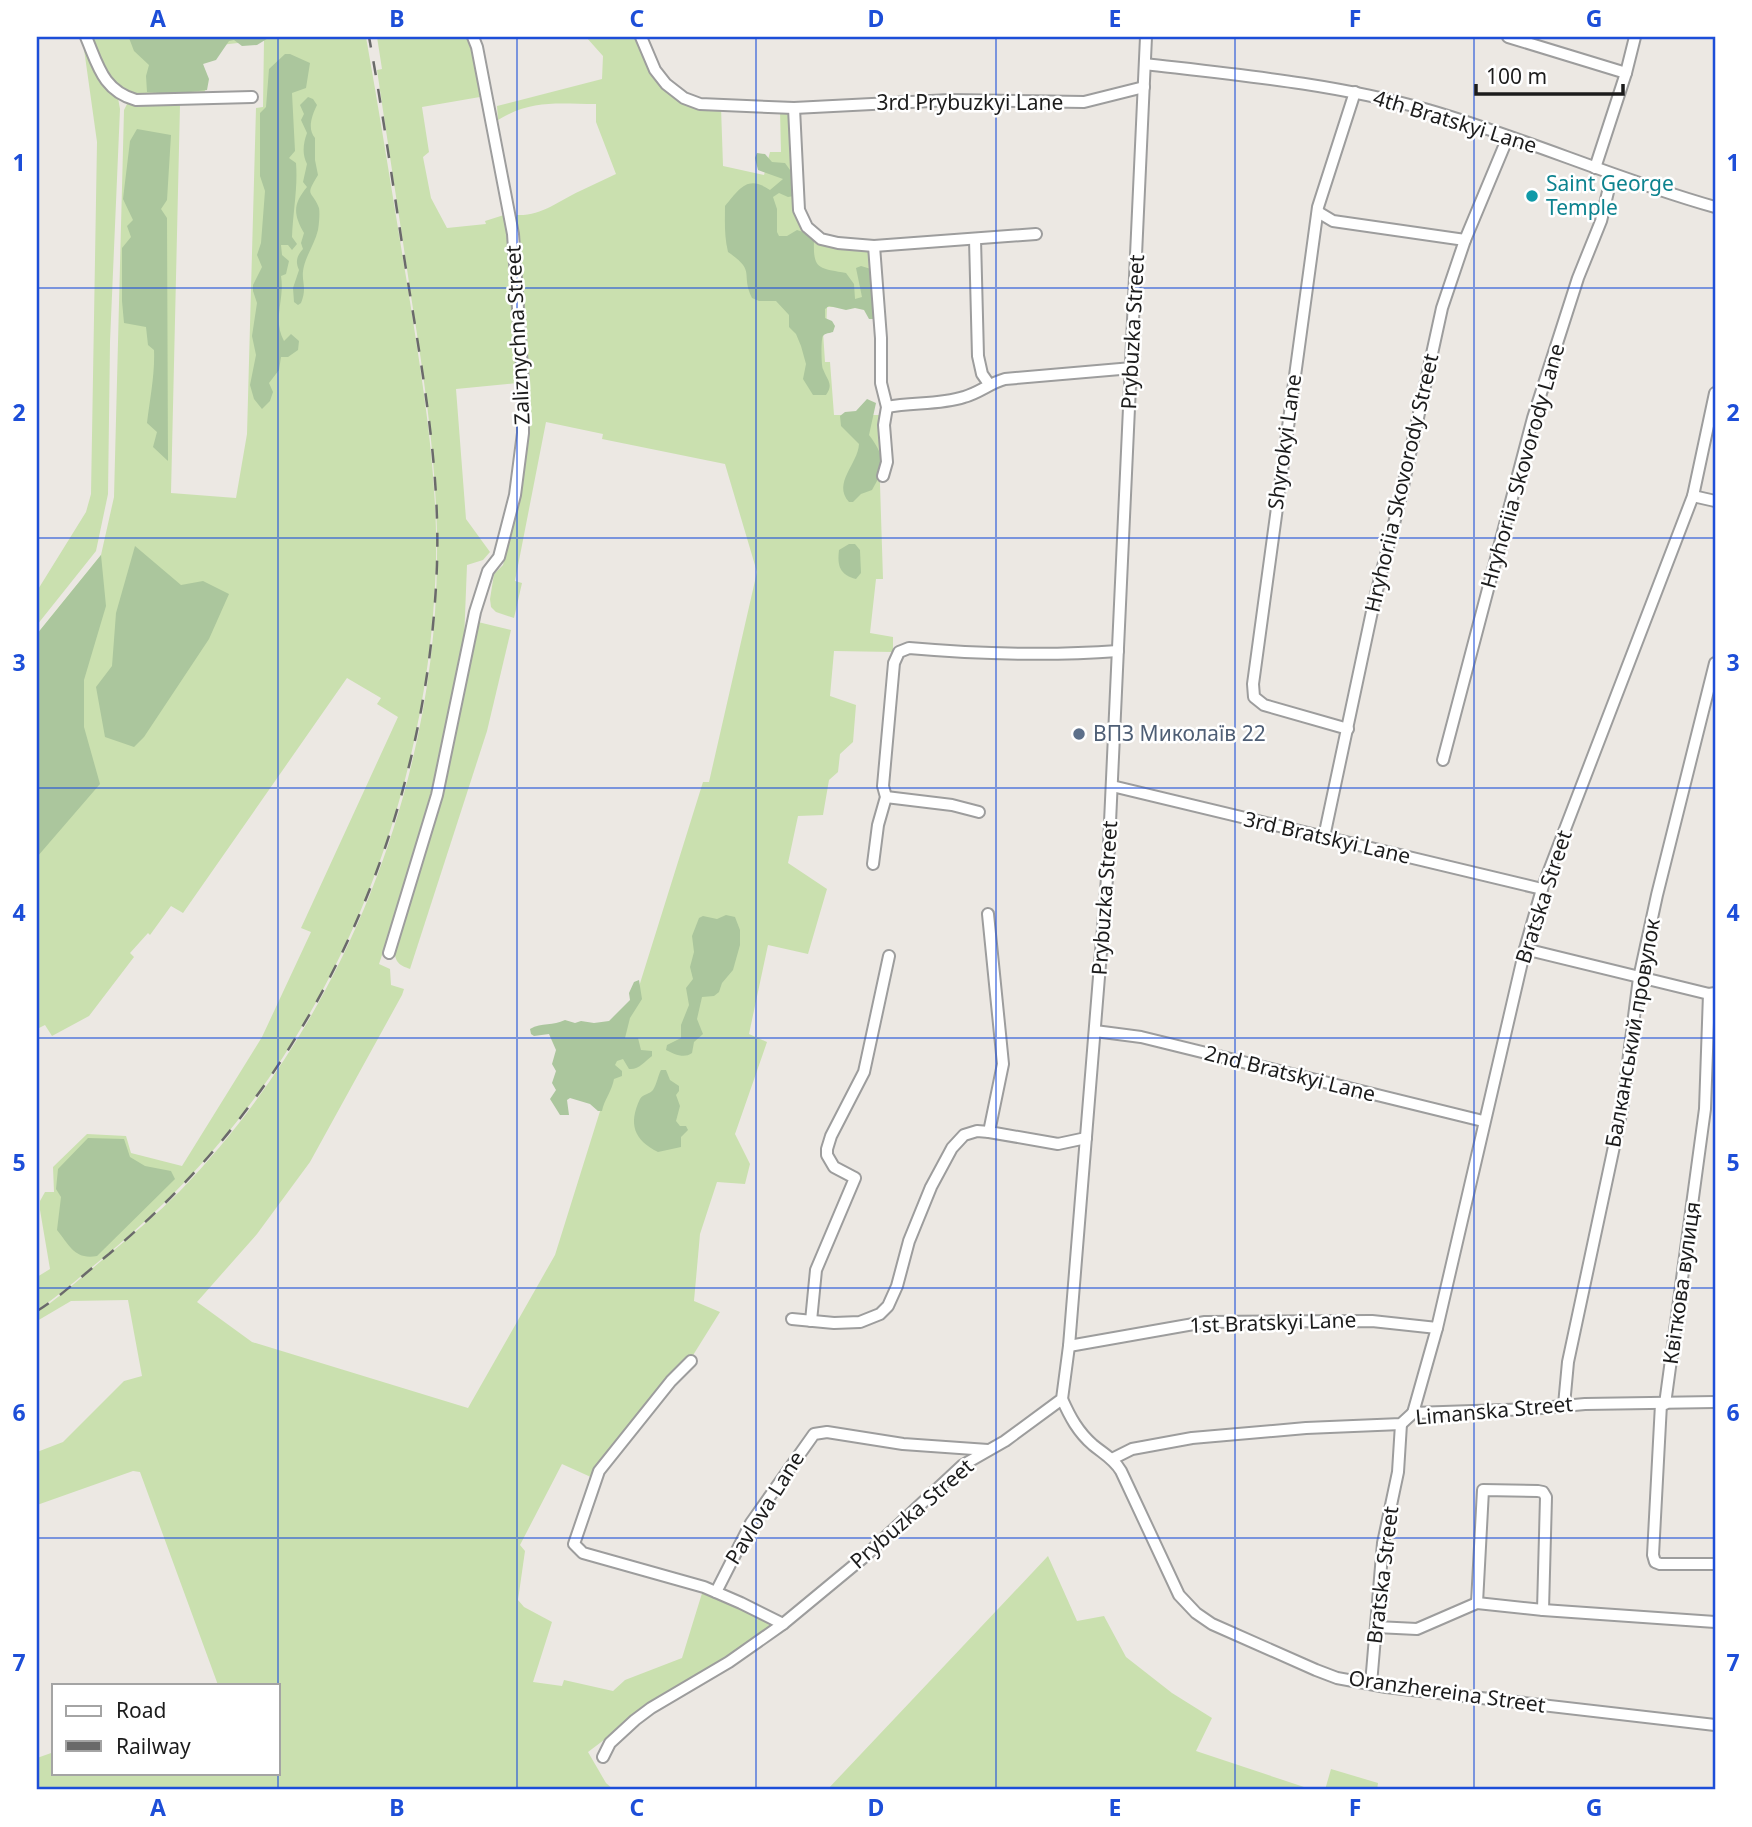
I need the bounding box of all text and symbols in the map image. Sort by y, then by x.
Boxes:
text: A [150,2,166,34]
text: B [389,2,405,34]
text: C [630,2,645,34]
text: D [868,2,884,34]
text: E [1109,2,1121,34]
text: F [1349,2,1361,34]
text: G [1586,2,1602,34]
scale bar [1476,52,1622,96]
text: 100 m [1486,62,1547,90]
street label: 4th Bratskyi Lane [1370,83,1541,159]
street label: 3rd Prybuzkyi Lane [877,88,1063,116]
text: 1 [12,146,26,178]
text: 1 [1726,146,1740,178]
place label: Saint George Temple [1546,169,1674,221]
marker: Saint George Temple [1524,188,1540,204]
street label: Zaliznychna Street [498,244,536,426]
street label: Prybuzka Street [1114,253,1150,410]
street label: Hryhoriia Skovorody Lane [1474,340,1570,591]
street label: Hryhoriia Skovorody Street [1358,350,1445,615]
street label: Shyrokyi Lane [1261,372,1307,511]
text: 2 [12,396,26,428]
text: 2 [1726,396,1740,428]
text: 3 [12,646,26,678]
text: 3 [1726,646,1740,678]
place label: ВПЗ Миколаїв 22 [1093,719,1266,747]
marker: ВПЗ Миколаїв 22 [1071,726,1087,742]
street label: 3rd Bratskyi Lane [1241,804,1413,870]
street label: Prybuzka Street [1085,819,1123,976]
street label: Bratska Street [1508,826,1578,967]
text: 4 [12,896,26,928]
text: 4 [1726,896,1740,928]
street label: Балканський провулок [1598,916,1666,1149]
street label: 2nd Bratskyi Lane [1202,1038,1379,1108]
text: 5 [12,1146,26,1178]
text: 5 [1726,1146,1740,1178]
street label: Квіткова вулиця [1656,1200,1706,1366]
street label: 1st Bratskyi Lane [1189,1305,1357,1339]
street label: Limanska Street [1414,1389,1574,1431]
text: 6 [12,1396,26,1428]
text: 6 [1726,1396,1740,1428]
street label: Pavlova Lane [718,1446,810,1569]
street label: Prybuzka Street [844,1452,979,1575]
street label: Bratska Street [1360,1504,1404,1645]
text: 7 [12,1646,26,1678]
text: 7 [1726,1646,1740,1678]
street label: Oranzhereina Street [1347,1663,1548,1719]
legend [52,1684,280,1774]
text: Road [116,1696,166,1724]
text: Railway [116,1732,191,1760]
text: A [150,1791,166,1823]
text: B [389,1791,405,1823]
text: C [630,1791,645,1823]
text: D [868,1791,884,1823]
text: E [1109,1791,1121,1823]
text: F [1349,1791,1361,1823]
text: G [1586,1791,1602,1823]

